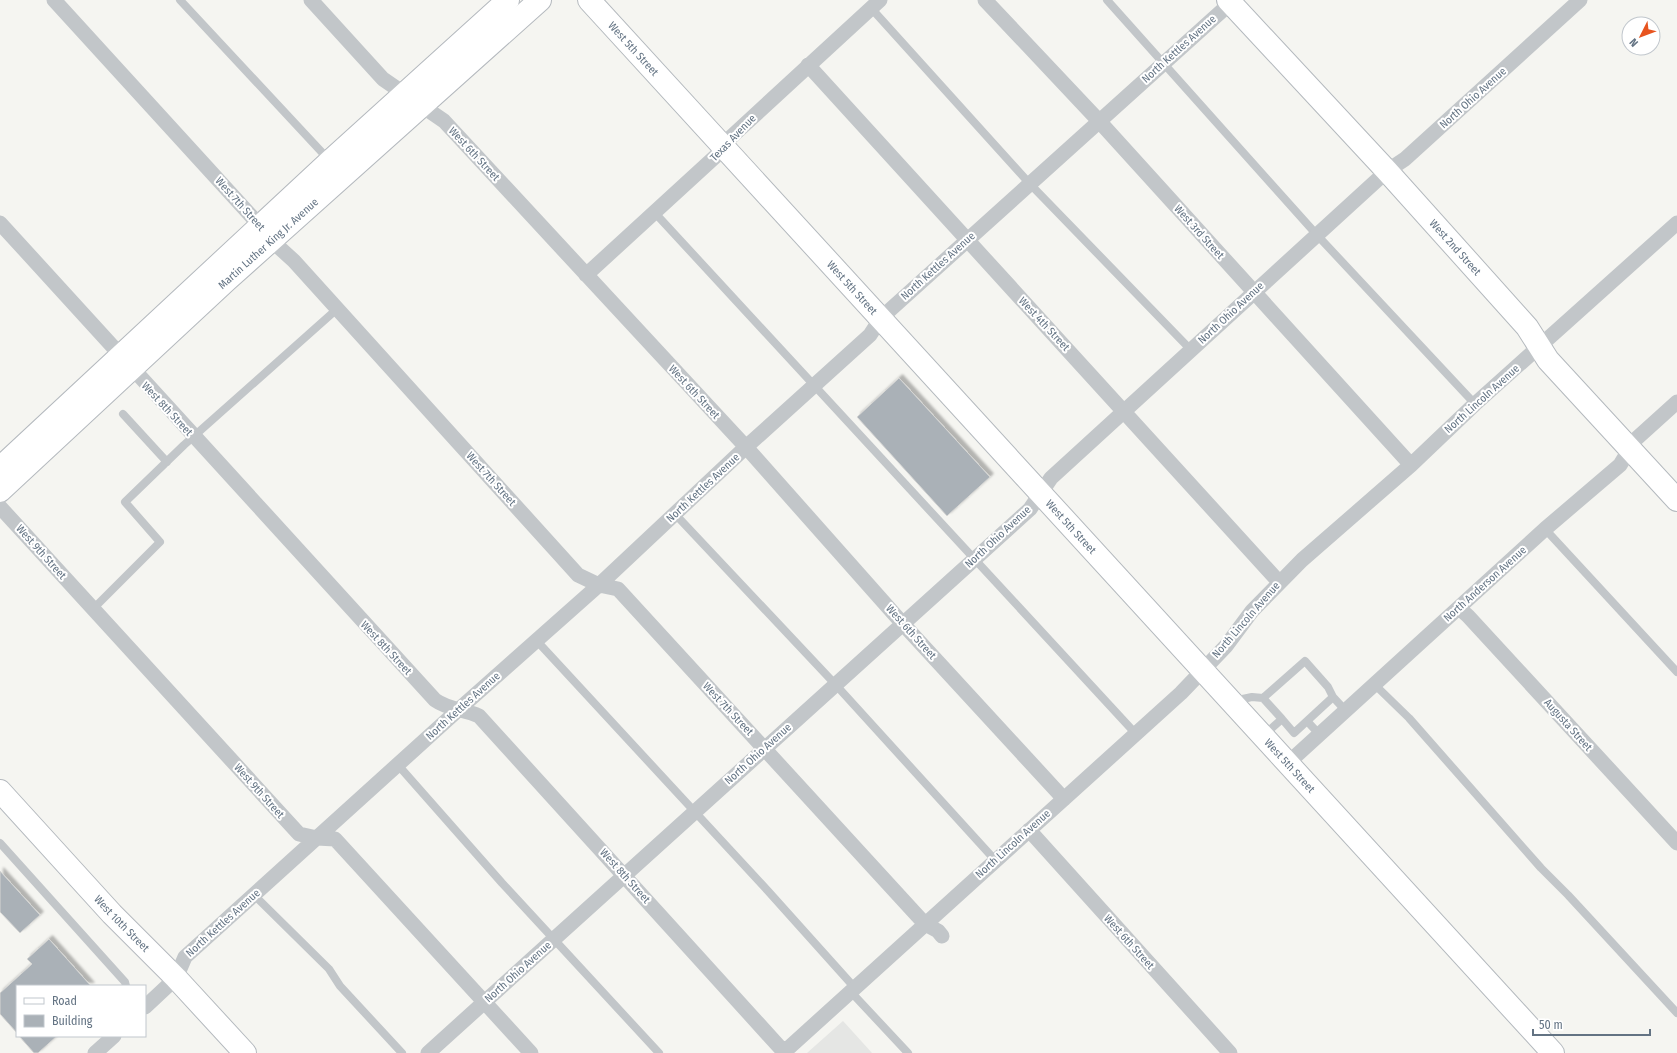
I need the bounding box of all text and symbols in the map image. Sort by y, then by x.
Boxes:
street label: North Kettles Avenue [1139,12,1219,86]
north arrow [1621,16,1661,56]
street label: West 5th Street [606,19,662,79]
text: N [1627,36,1641,49]
street label: North Ohio Avenue [1437,65,1509,131]
street label: Texas Avenue [707,112,759,164]
street label: West 6th Street [446,124,503,184]
street label: West 7th Street [212,174,268,234]
street label: Martin Luther King Jr. Avenue [215,195,321,291]
street label: West 3rd Street [1171,202,1227,262]
street label: West 2nd Street [1427,217,1484,278]
street label: North Kettles Avenue [898,229,978,303]
street label: West 5th Street [824,258,881,318]
street label: North Ohio Avenue [1195,279,1267,347]
street label: West 4th Street [1016,294,1072,354]
street label: West 6th Street [666,362,723,422]
street label: North Lincoln Avenue [1442,362,1522,436]
street label: West 8th Street [139,379,196,439]
street label: West 7th Street [463,449,519,509]
street label: North Kettles Avenue [664,451,742,525]
street label: West 5th Street [1043,497,1099,557]
street label: North Ohio Avenue [962,503,1034,571]
street label: West 9th Street [13,522,69,582]
street label: North Anderson Avenue [1441,543,1529,625]
street label: North Lincoln Avenue [1209,579,1283,661]
street label: West 6th Street [883,602,939,662]
street label: West 8th Street [358,618,415,678]
street label: North Kettles Avenue [423,669,503,743]
street label: West 7th Street [700,680,756,739]
street label: Augusta Street [1541,696,1595,754]
street label: North Ohio Avenue [722,721,794,787]
street label: West 5th Street [1262,736,1318,796]
street label: West 9th Street [231,761,287,821]
street label: North Lincoln Avenue [973,807,1053,881]
street label: West 8th Street [597,846,653,906]
street label: North Kettles Avenue [183,886,263,960]
street label: West 10th Street [92,892,153,955]
street label: West 6th Street [1101,912,1157,972]
street label: North Ohio Avenue [482,939,554,1005]
legend [16,985,146,1037]
text: Road [52,994,77,1008]
scale bar [1533,1011,1650,1037]
text: Building [52,1014,93,1028]
text: 50 m [1539,1018,1563,1032]

